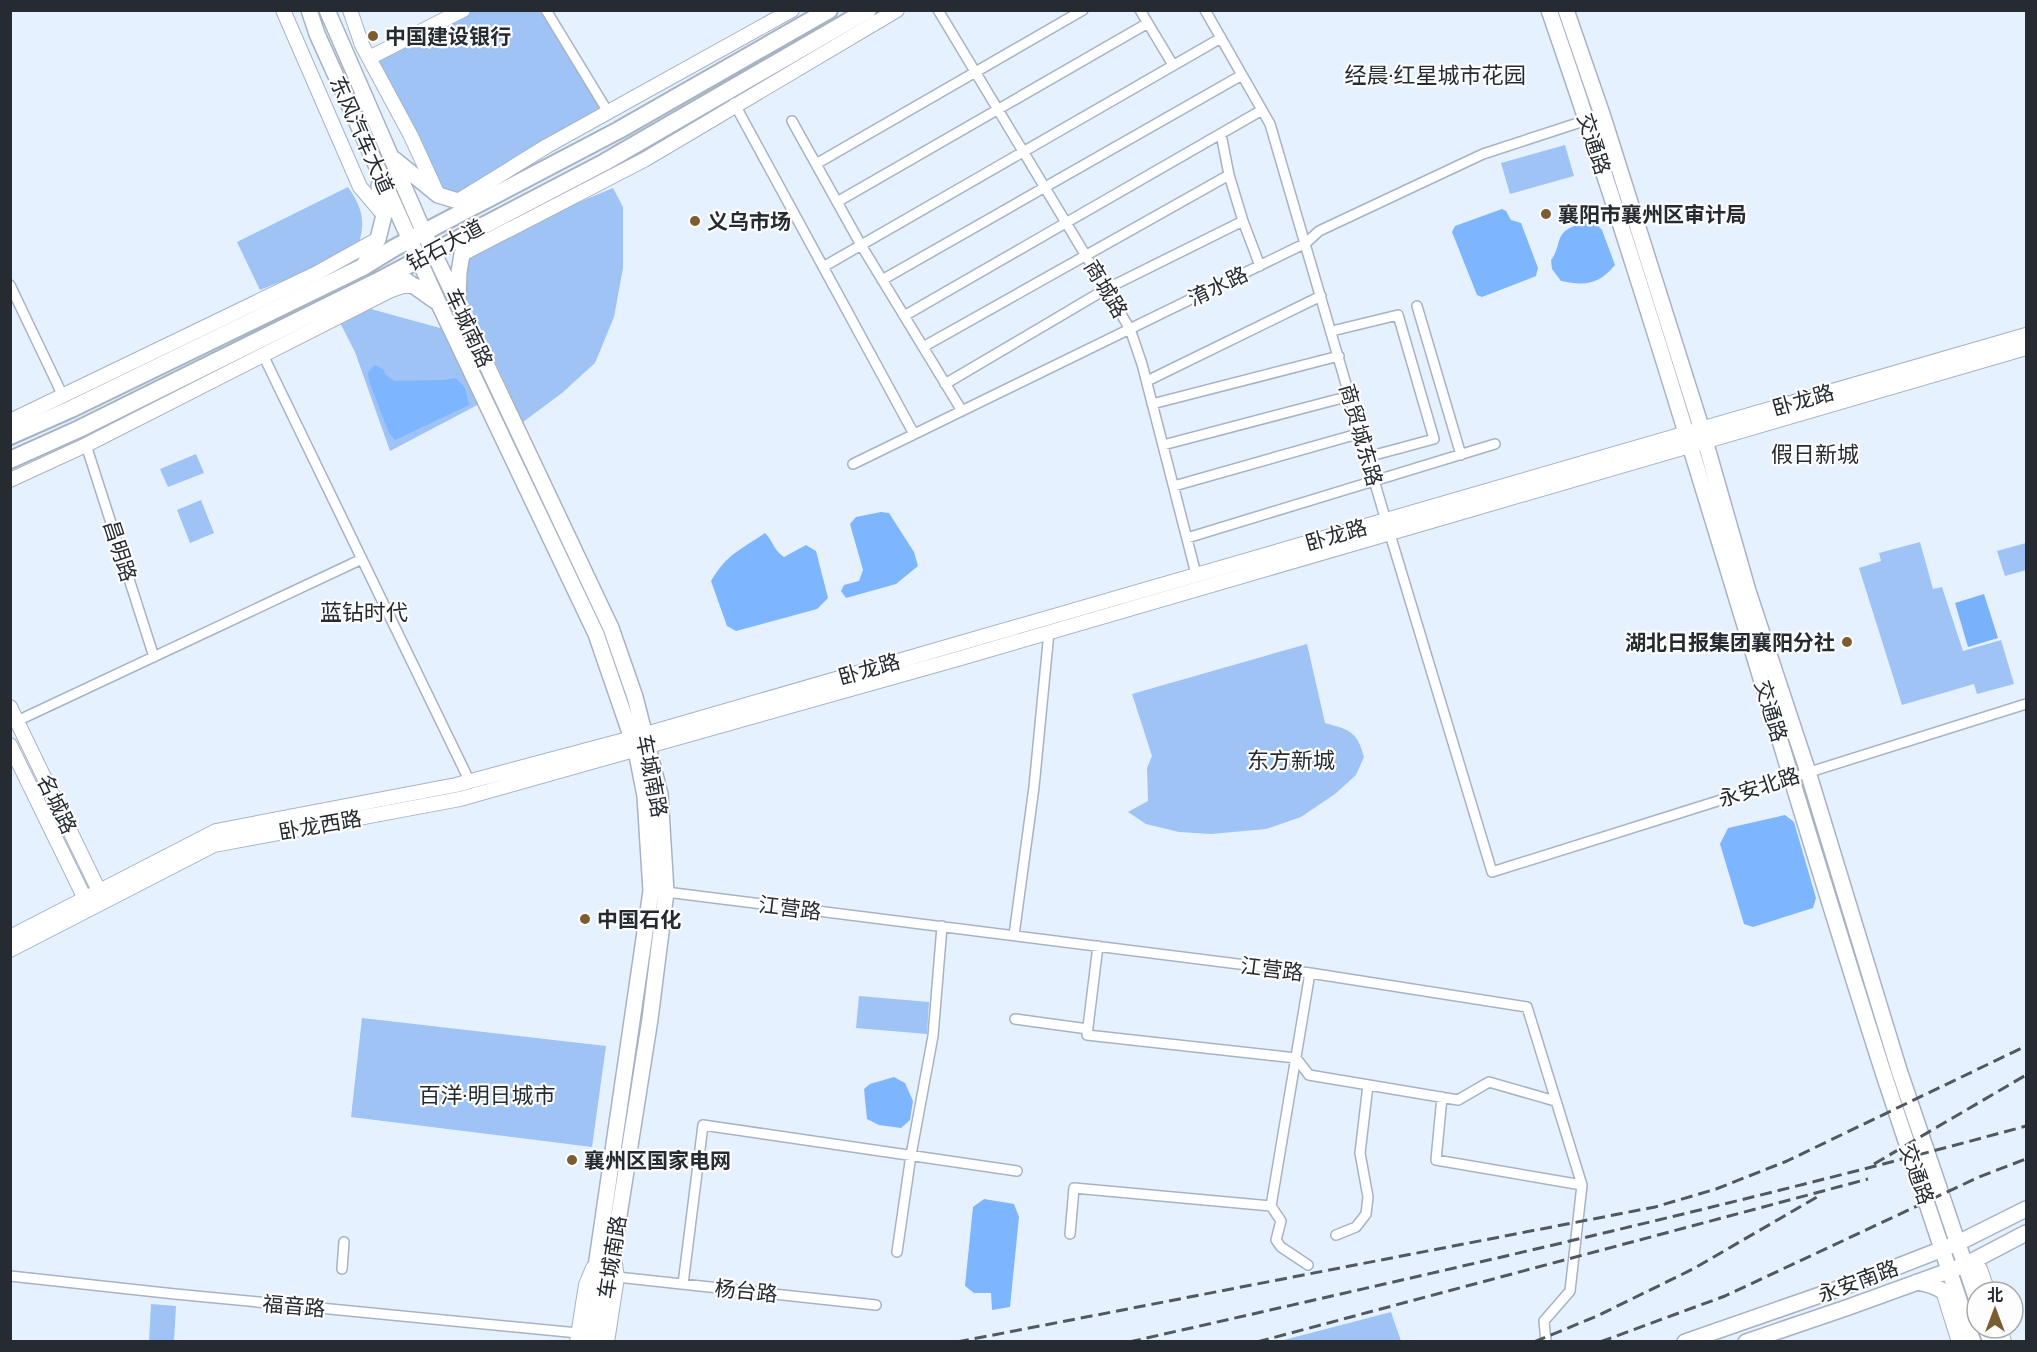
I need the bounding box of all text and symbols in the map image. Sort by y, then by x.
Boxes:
place label: 中国建设银行 [385,24,511,49]
marker: 中国建设银行 [366,29,380,43]
district label: 经晨·红星城市花园 [1345,62,1525,89]
street label: 东风汽车大道 [325,72,399,198]
street label: 交通路 [1572,110,1616,178]
place label: 襄阳市襄州区审计局 [1558,202,1747,227]
marker: 襄阳市襄州区审计局 [1539,207,1553,221]
place label: 义乌市场 [707,209,791,234]
street label: 钻石大道 [402,214,488,276]
marker: 义乌市场 [688,214,702,228]
street label: 商城路 [1079,256,1133,322]
street label: 淯水路 [1184,261,1252,311]
street label: 车城南路 [440,285,498,371]
street label: 卧龙路 [1769,379,1837,421]
street label: 商贸城东路 [1335,381,1387,489]
district label: 假日新城 [1771,441,1859,468]
street label: 卧龙路 [1302,514,1370,556]
street label: 昌明路 [98,517,142,585]
district label: 蓝钻时代 [320,599,408,626]
place label: 湖北日报集团襄阳分社 [1625,630,1835,655]
marker: 湖北日报集团襄阳分社 [1840,635,1854,649]
street label: 卧龙路 [835,648,903,690]
street label: 交通路 [1750,677,1792,745]
street label: 车城南路 [632,732,672,820]
district label: 东方新城 [1247,747,1335,774]
street label: 永安北路 [1715,762,1803,812]
street label: 名城路 [32,770,82,838]
street label: 卧龙西路 [276,805,364,845]
street label: 江营路 [757,892,823,924]
place label: 中国石化 [597,907,681,932]
marker: 中国石化 [578,912,592,926]
street label: 江营路 [1239,953,1305,985]
district label: 百洋·明日城市 [419,1082,555,1109]
street label: 交通路 [1895,1140,1939,1208]
place label: 襄州区国家电网 [584,1148,731,1173]
marker: 襄州区国家电网 [565,1153,579,1167]
street label: 车城南路 [593,1214,631,1300]
street label: 永安南路 [1814,1255,1902,1307]
street label: 杨台路 [713,1275,779,1307]
north arrow [1965,1280,2025,1340]
text: 北 [1987,1286,2003,1305]
street label: 福音路 [262,1291,326,1321]

